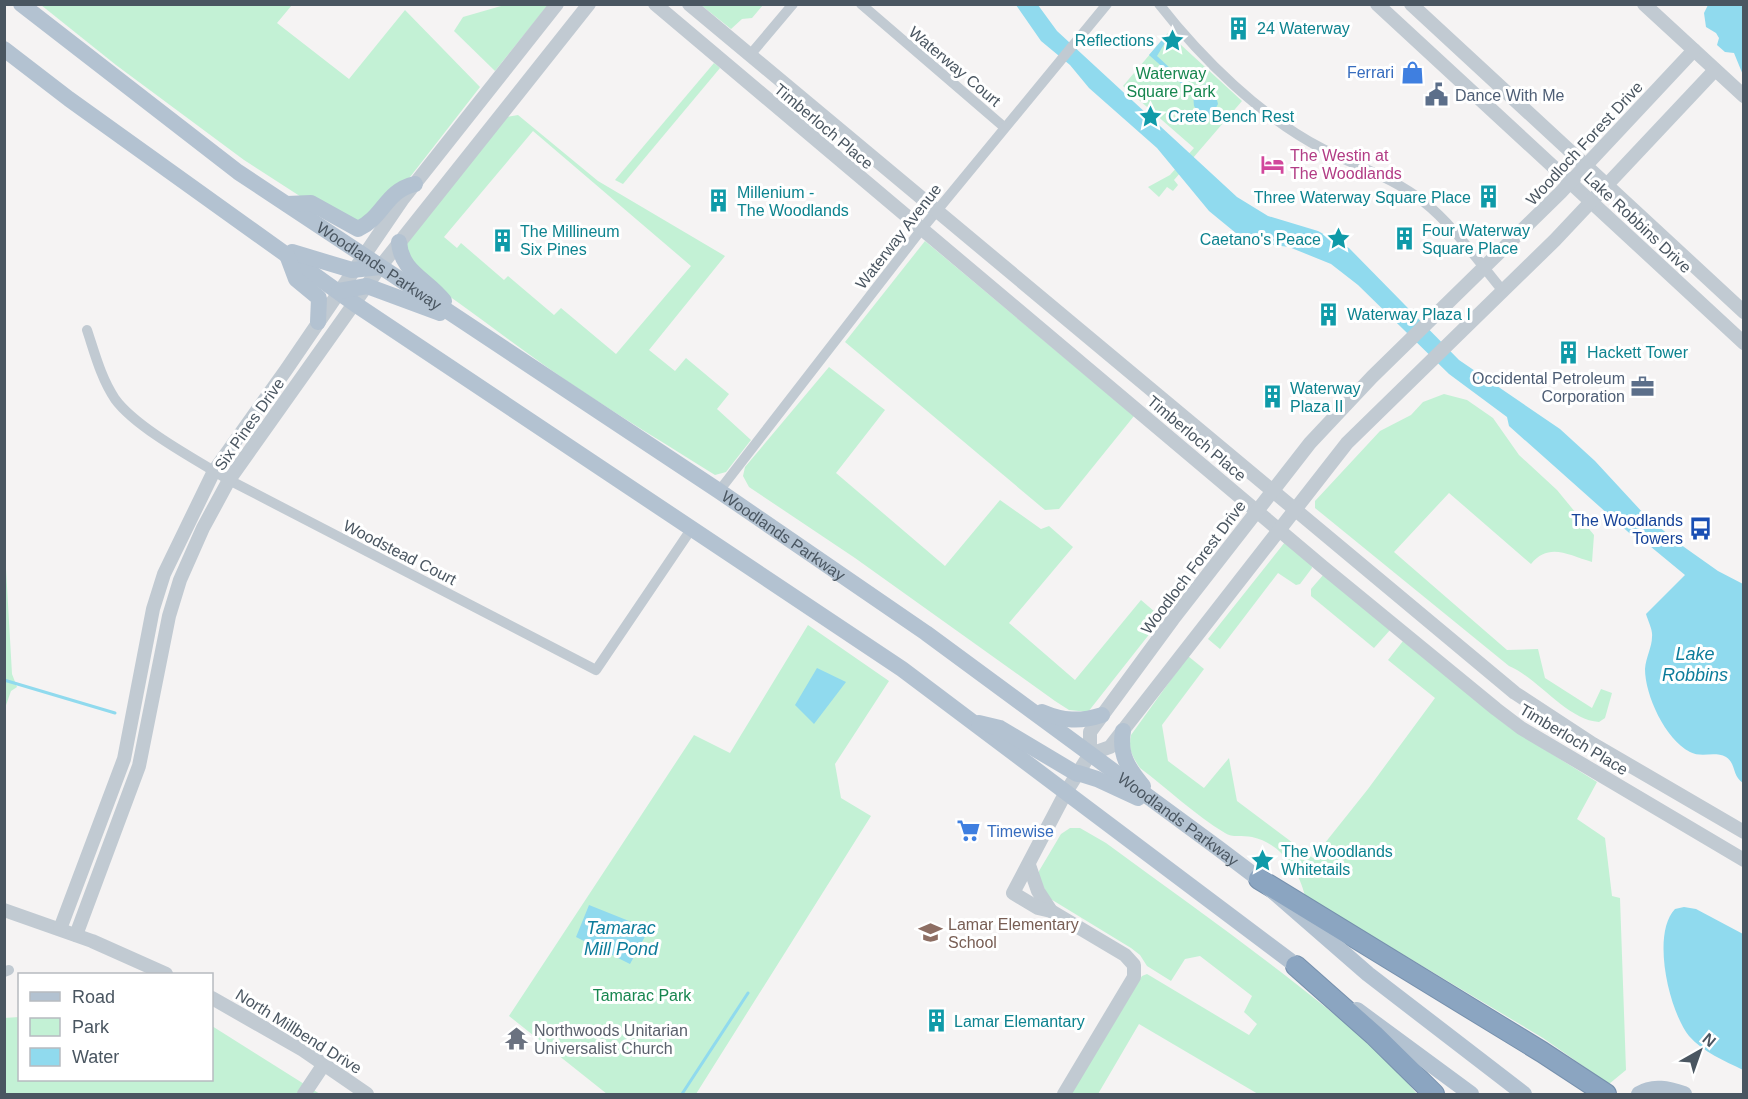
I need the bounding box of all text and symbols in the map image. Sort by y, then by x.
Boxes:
building icon: 24 Waterway [1226,15,1252,41]
place label: 24 Waterway [1257,20,1350,37]
street label: Waterway Court [906,23,1004,110]
place icon: Reflections [1159,27,1185,53]
place label: Reflections [1075,32,1154,49]
shop icon: Ferrari [1399,59,1425,85]
place label: Ferrari [1347,64,1394,81]
park label: Waterway Square Park [1127,65,1216,100]
street label: Woodloch Forest Drive [1523,78,1646,209]
street label: Timberloch Place [771,80,876,172]
public building icon: Dance With Me [1424,82,1450,108]
place label: Dance With Me [1455,87,1564,104]
place icon: Crete Bench Rest [1137,103,1163,129]
place label: Crete Bench Rest [1168,108,1295,125]
place label: The Westin at The Woodlands [1290,147,1402,182]
hotel icon: The Westin at The Woodlands [1259,151,1285,177]
street label: Lake Robbins Drive [1581,169,1695,276]
street label: Waterway Avenue [852,181,945,292]
place label: Millenium - The Woodlands [737,184,849,219]
building icon: Three Waterway Square Place [1476,184,1502,210]
building icon: Millenium - The Woodlands [706,188,732,214]
place label: Three Waterway Square Place [1254,189,1471,206]
street label: Woodlands Parkway [314,219,444,313]
place label: Four Waterway Square Place [1422,222,1530,257]
place label: The Millineum Six Pines [520,223,620,258]
place icon: Caetano's Peace [1326,226,1352,252]
building icon: Four Waterway Square Place [1391,226,1417,252]
building icon: The Millineum Six Pines [489,227,515,253]
place label: Caetano's Peace [1200,231,1321,248]
building icon: Waterway Plaza I [1316,301,1342,327]
place label: Waterway Plaza I [1347,306,1471,323]
building icon: Hackett Tower [1556,339,1582,365]
place label: Hackett Tower [1587,344,1689,361]
place label: Occidental Petroleum Corporation [1472,370,1625,405]
office icon: Occidental Petroleum Corporation [1630,374,1656,400]
street label: Six Pines Drive [211,375,288,474]
place label: Waterway Plaza II [1290,380,1361,415]
building icon: Waterway Plaza II [1259,384,1285,410]
street label: Timberloch Place [1144,392,1249,484]
street label: Woodlands Parkway [719,488,848,584]
street label: Woodloch Forest Drive [1138,497,1249,637]
place label: The Woodlands Towers [1571,512,1683,547]
bus stop icon: The Woodlands Towers [1688,516,1714,542]
street label: Woodstead Court [341,517,459,588]
water label: Lake Robbins [1662,644,1728,685]
street label: Timberloch Place [1517,700,1631,778]
street label: Woodlands Parkway [1114,769,1242,869]
supermarket icon: Timewise [956,818,982,844]
place label: Timewise [987,823,1054,840]
place label: The Woodlands Whitetails [1281,843,1393,878]
place icon: The Woodlands Whitetails [1250,847,1276,873]
place label: Lamar Elementary School [948,916,1079,951]
water label: Tamarac Mill Pond [584,918,659,959]
school or university icon: Lamar Elementary School [917,920,943,946]
legend [18,973,213,1081]
street label: North Millbend Drive [233,986,365,1077]
text: Road [72,987,115,1007]
park label: Tamarac Park [593,987,692,1004]
building icon: Lamar Elemantary [923,1008,949,1034]
place label: Lamar Elemantary [954,1013,1085,1030]
text: Park [72,1017,110,1037]
north arrow [1670,1021,1730,1081]
place label: Northwoods Unitarian Universalist Church [534,1022,688,1057]
temple icon: Northwoods Unitarian Universalist Church [503,1026,529,1052]
text: N [1699,1030,1719,1050]
text: Water [72,1047,119,1067]

